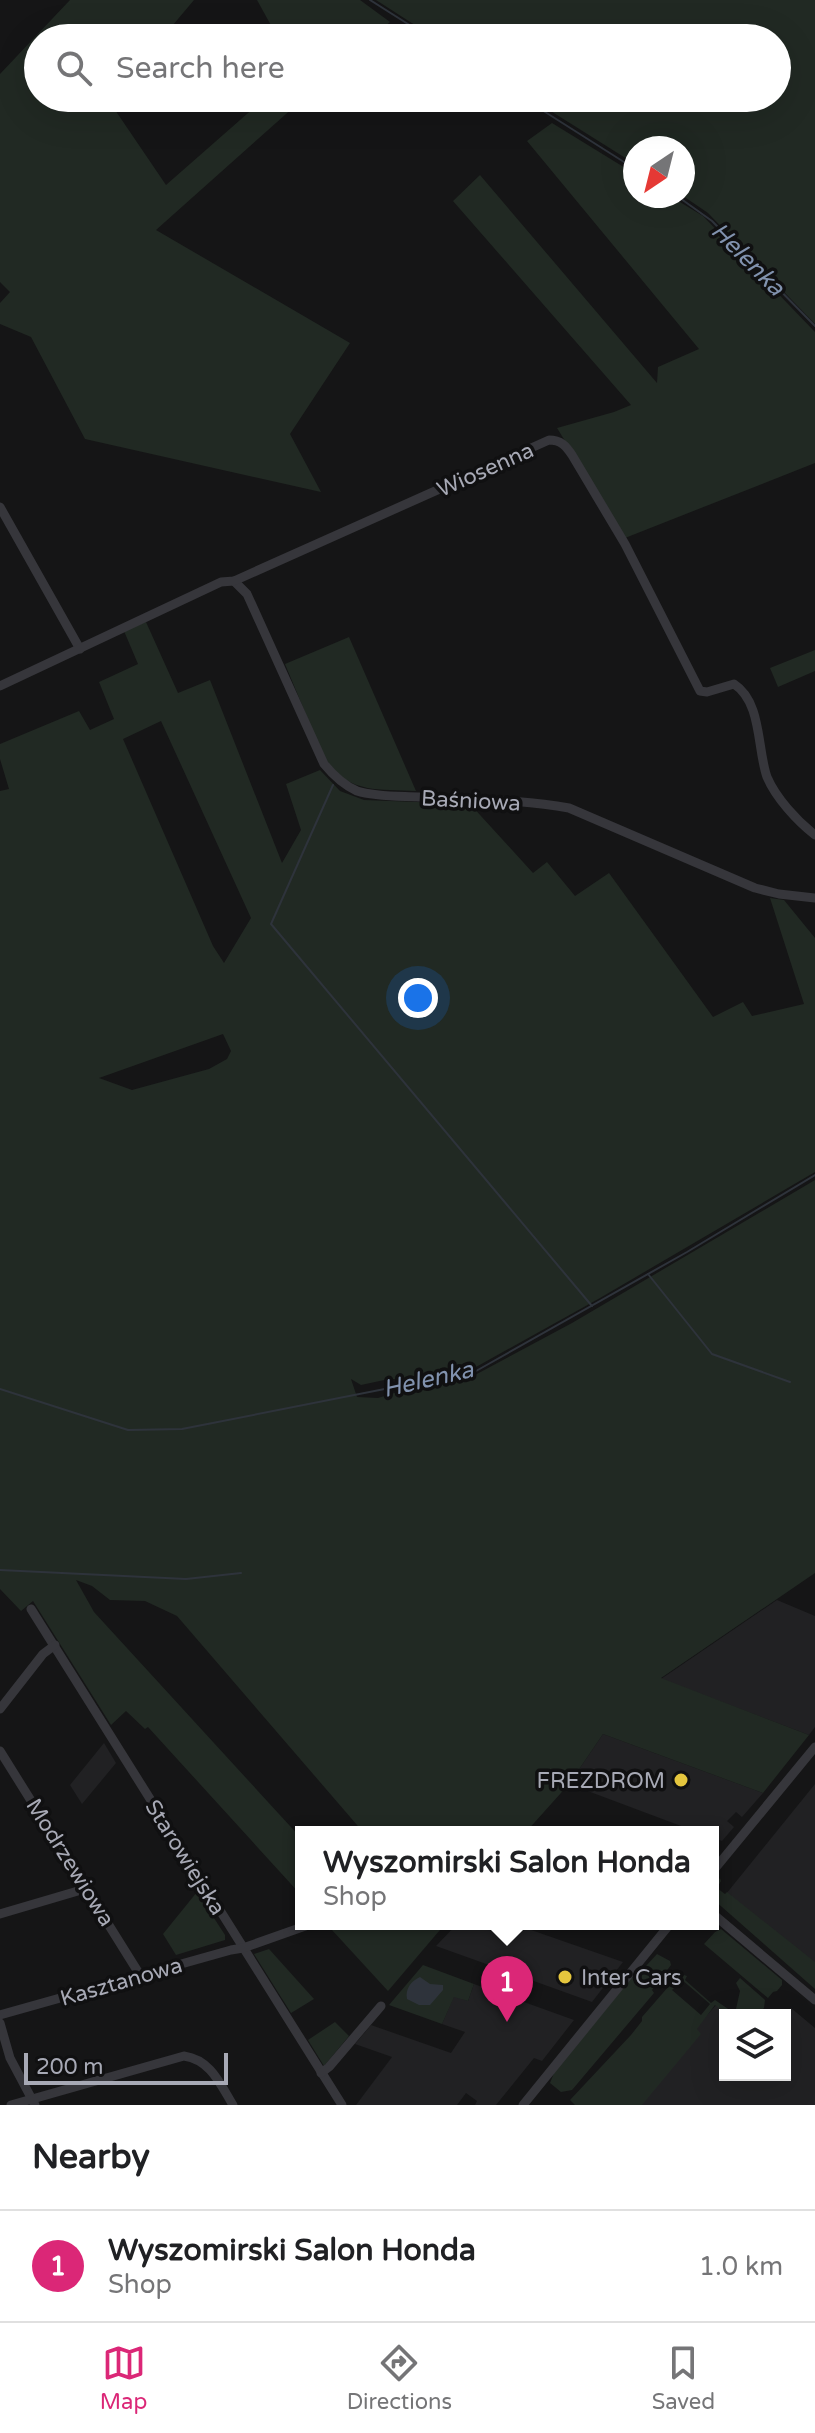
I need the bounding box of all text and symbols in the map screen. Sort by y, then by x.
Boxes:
search box [24,24,791,112]
icon: search [52,46,96,90]
text: Search here [116,50,285,87]
north arrow [623,136,695,208]
water label: Helenka [705,217,791,302]
street label: Wiosenna [433,437,538,503]
street label: Baśniowa [420,785,522,817]
your location [398,978,438,1018]
water label: Helenka [380,1355,477,1404]
place label: FREZDROM [537,1768,665,1794]
marker: FREZDROM [672,1771,690,1789]
street label: Modrzewiowa [21,1794,120,1931]
street label: Starowiejska [139,1795,231,1920]
popup [295,1826,719,1930]
text: Wyszomirski Salon Honda [323,1844,691,1881]
text: Shop [323,1881,387,1912]
street label: Kasztanowa [57,1952,185,2012]
pin: 1 [481,1956,533,2022]
place label: Inter Cars [581,1965,682,1991]
marker: Inter Cars [556,1968,574,1986]
map controls [719,2009,791,2081]
button: layers [719,2009,791,2081]
scale bar [24,2049,228,2085]
text: 200 m [36,2054,103,2080]
text: Nearby [32,2137,150,2178]
text: Wyszomirski Salon Honda [108,2232,476,2269]
text: 1 [50,2251,66,2282]
text: 1.0 km [699,2251,783,2282]
text: Shop [108,2269,172,2300]
tab: Map [100,2341,147,2415]
tab: Directions [347,2341,452,2415]
tab: Saved [652,2341,715,2415]

